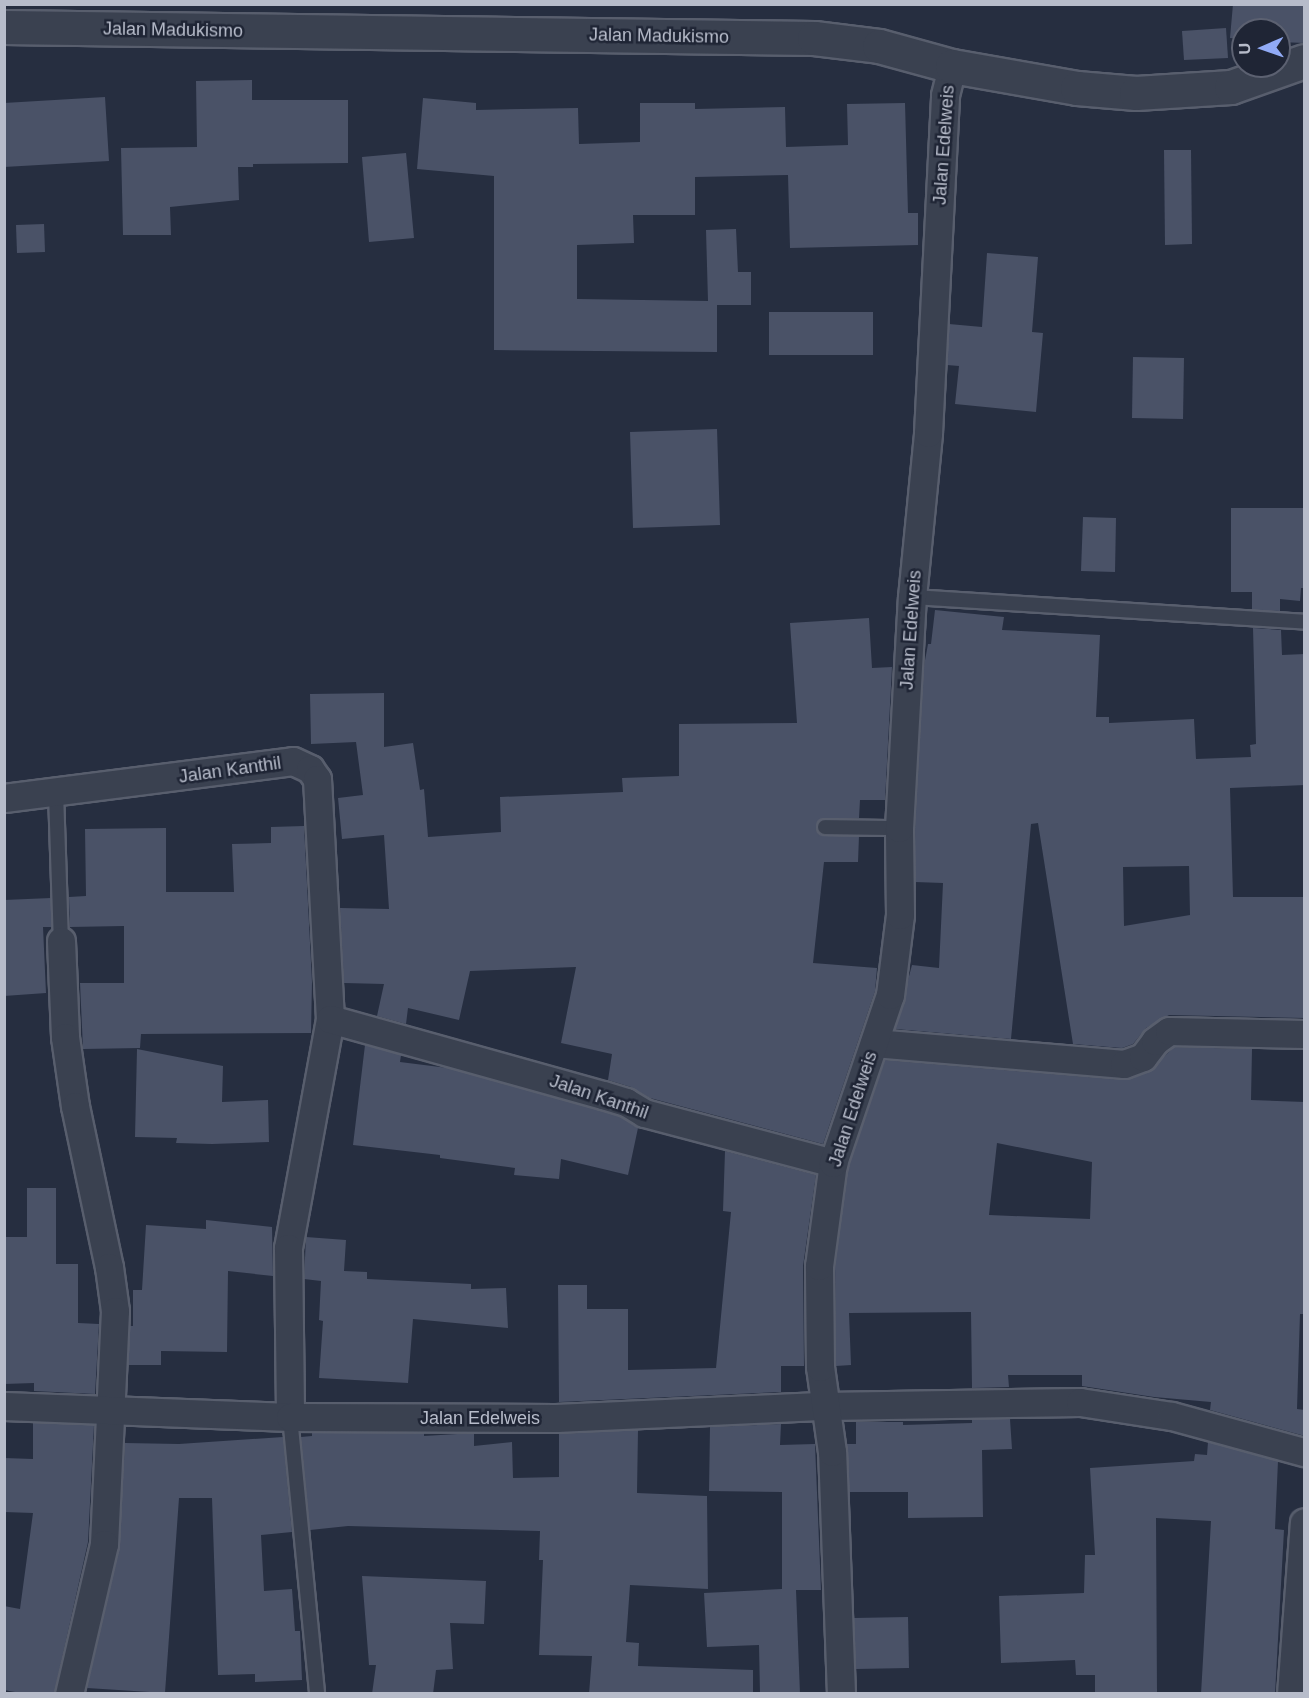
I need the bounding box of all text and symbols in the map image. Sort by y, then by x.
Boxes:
street label: Jalan Madukismo [103,18,243,42]
north arrow [1231,18,1291,78]
street label: Jalan Madukismo [589,24,729,48]
text: U [1236,43,1253,55]
street label: Jalan Edelweis [929,84,959,206]
street label: Jalan Edelweis [896,569,926,691]
street label: Jalan Kanthil [177,752,283,788]
street label: Jalan Edelweis [824,1049,882,1169]
street label: Jalan Kanthil [547,1070,651,1124]
street label: Jalan Edelweis [420,1407,540,1429]

